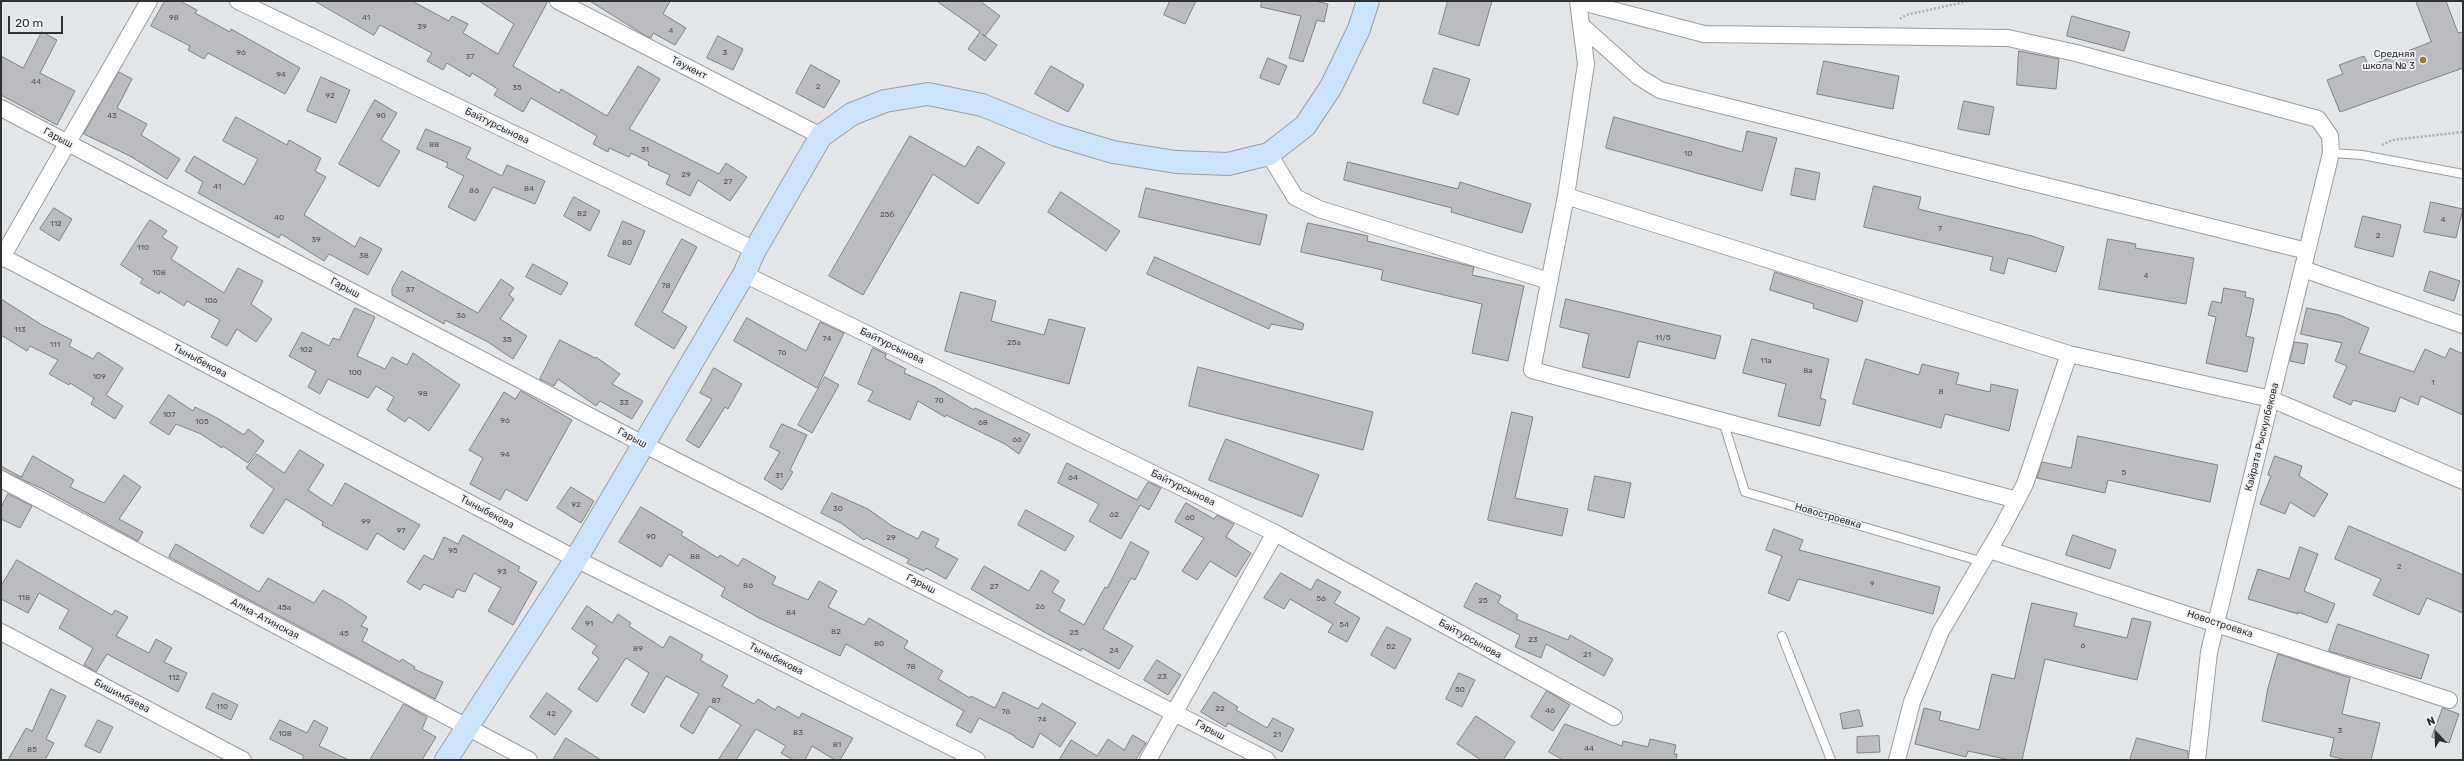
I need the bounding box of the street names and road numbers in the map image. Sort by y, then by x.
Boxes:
street label: Таукент [669,54,709,82]
street label: Байтурсынова [463,105,531,147]
street label: Гарыш [41,125,75,151]
street label: Гарыш [328,275,362,301]
street label: Байтурсынова [858,325,926,367]
street label: Тыныбекова [171,342,229,380]
street label: Кайрата Рыскулбекова [2243,382,2281,492]
street label: Гарыш [615,425,649,451]
street label: Байтурсынова [1149,467,1217,509]
street label: Тыныбекова [458,493,516,531]
street label: Новостроевка [1793,501,1863,531]
street label: Гарыш [904,571,938,597]
street label: Алма-Атинская [229,596,301,642]
street label: Новостроевка [2185,608,2255,640]
street label: Байтурсынова [1436,617,1504,661]
street label: Тыныбекова [747,640,805,678]
street label: Бишимбаева [92,676,152,716]
street label: Гарыш [1193,717,1227,743]

